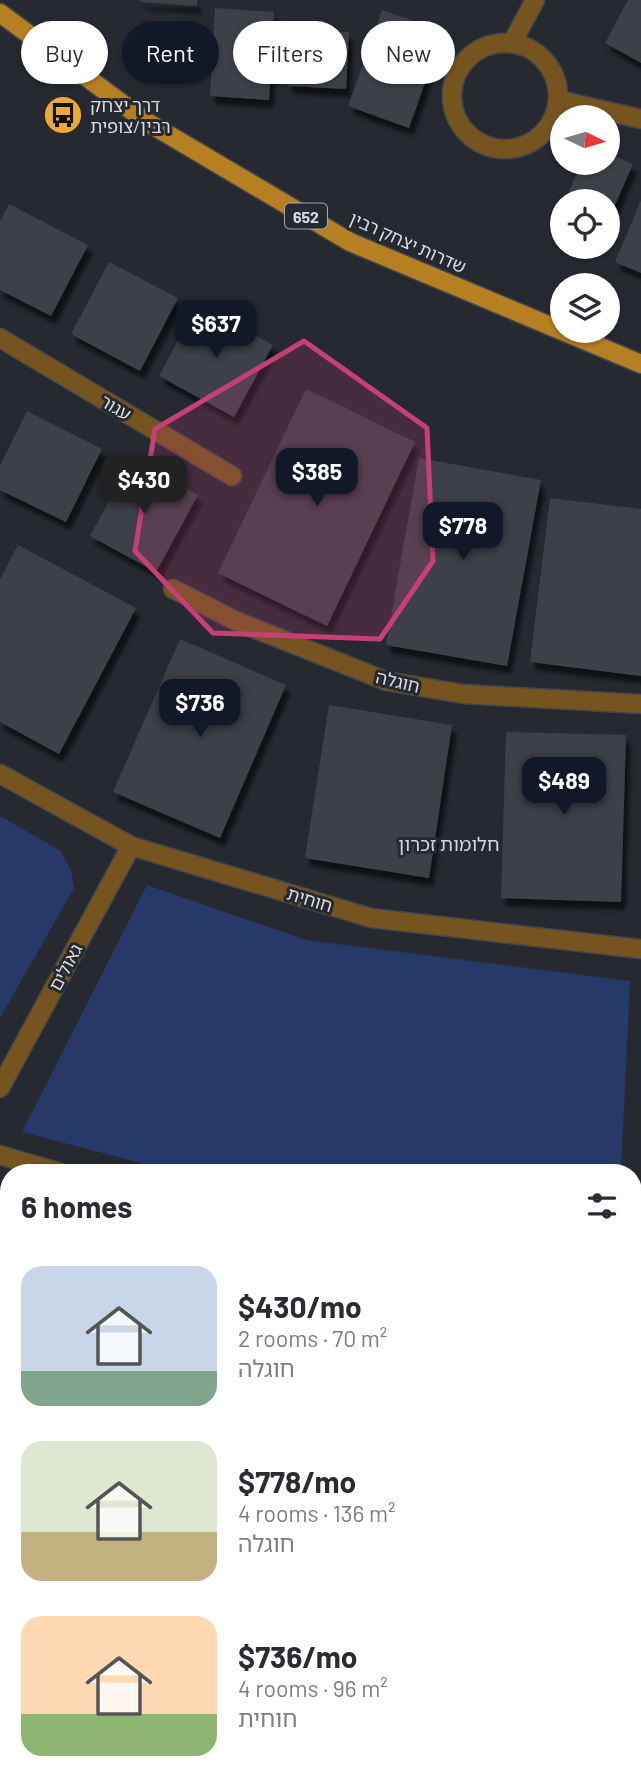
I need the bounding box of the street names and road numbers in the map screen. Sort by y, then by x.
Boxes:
road number: 652 [285,204,327,229]
street label: שדרות יצחק רבין [346,206,470,278]
street label: עגור [97,389,135,425]
street label: חוגלה [374,665,422,697]
street label: חוחית [285,882,335,916]
street label: גאולים [44,940,87,994]

